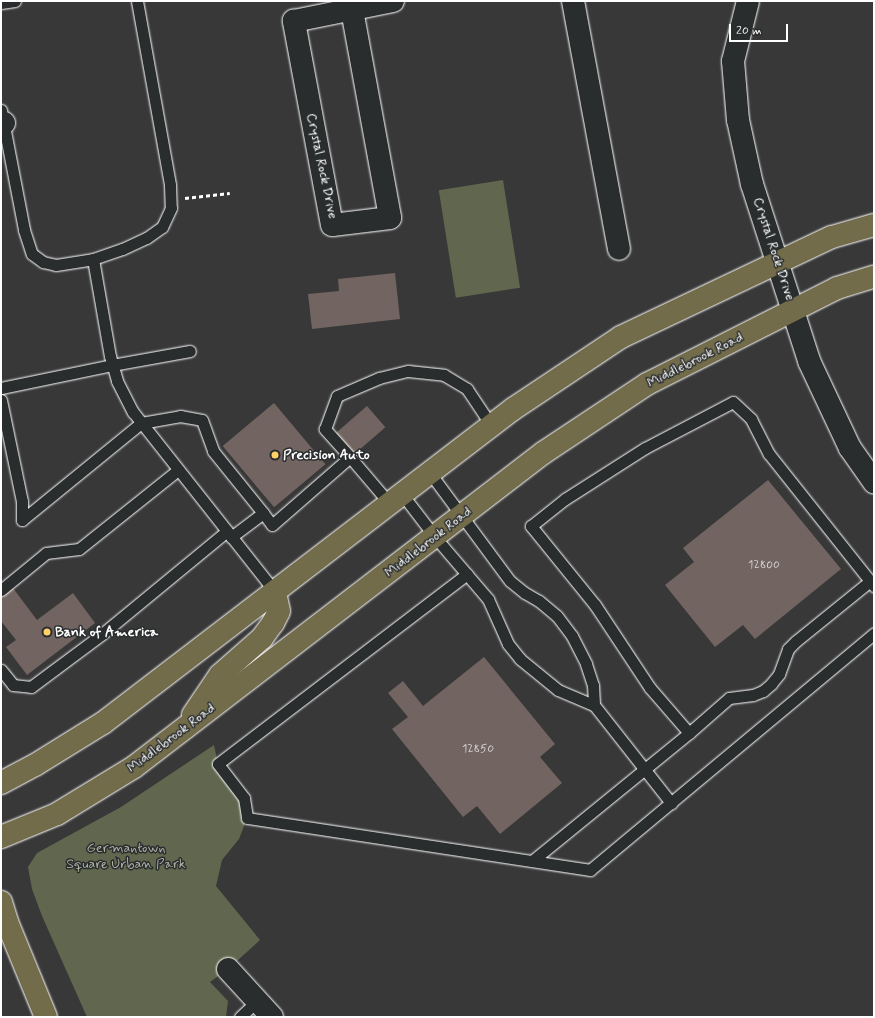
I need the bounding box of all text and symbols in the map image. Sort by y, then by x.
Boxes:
scale bar [731,16,790,42]
text: 20 m [736,23,762,39]
street label: Crystal Rock Drive [303,111,341,221]
street label: Crystal Rock Drive [749,195,799,303]
street label: Middlebrook Road [645,329,745,391]
place label: Precision Auto [283,447,366,463]
marker: Precision Auto [270,450,280,460]
street label: Middlebrook Road [382,503,474,581]
house number: 12800 [748,559,780,573]
place label: Bank of America [55,624,154,640]
marker: Bank of America [42,627,52,637]
street label: Middlebrook Road [124,700,218,776]
house number: 12850 [462,743,494,757]
park label: Germantown Square Urban Park [67,840,185,872]

